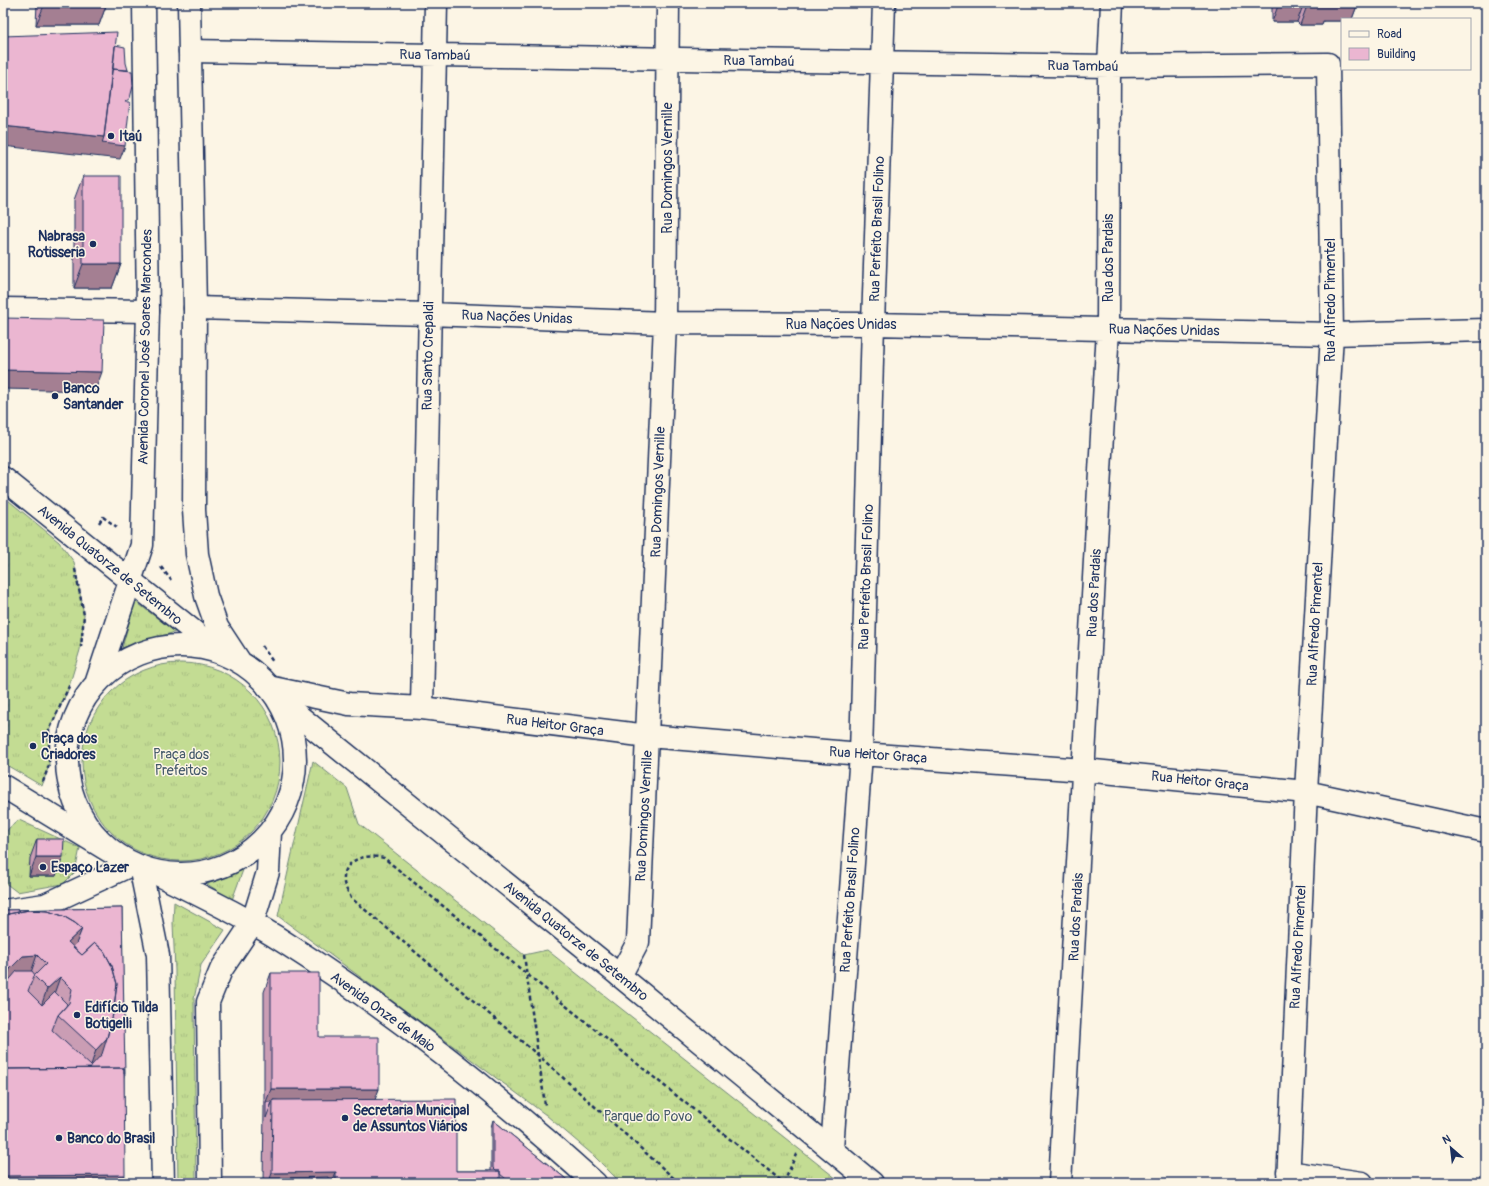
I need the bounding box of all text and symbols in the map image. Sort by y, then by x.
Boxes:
legend [1341,18,1471,70]
text: Road [1377,27,1402,42]
street label: Rua Tambaú [399,46,471,64]
text: Building [1377,47,1416,62]
street label: Rua Tambaú [723,52,795,70]
street label: Rua Tambaú [1047,57,1119,75]
street label: Rua Domingos Vernille [659,102,676,234]
place label: Itaú [119,128,142,145]
marker: Itaú [106,131,116,141]
street label: Rua Perfeito Brasil Folino [866,155,888,302]
street label: Rua dos Pardais [1100,213,1117,302]
place label: Nabrasa Rotisseria [28,228,85,261]
street label: Avenida Coronel José Soares Marcondes [134,228,156,465]
street label: Rua Alfredo Pimentel [1322,238,1339,362]
marker: Nabrasa Rotisseria [88,239,98,249]
street label: Rua Santo Crepaldi [419,301,437,411]
street label: Rua Nações Unidas [461,307,574,327]
street label: Rua Nações Unidas [785,316,897,333]
street label: Rua Nações Unidas [1108,321,1220,339]
place label: Banco Santander [63,380,125,413]
marker: Banco Santander [50,391,60,401]
street label: Rua Domingos Vernille [647,426,669,558]
street label: Avenida Quatorze de Setembro [34,501,186,629]
street label: Rua Perfeito Brasil Folino [855,503,877,650]
street label: Rua dos Pardais [1083,548,1105,638]
street label: Rua Alfredo Pimentel [1303,562,1327,686]
street label: Rua Heitor Graça [505,711,605,739]
place label: Praça dos Criadores [41,730,98,763]
marker: Praça dos Criadores [28,741,38,751]
street label: Rua Heitor Graça [828,743,928,767]
park label: Praça dos Prefeitos [153,746,210,779]
street label: Rua Domingos Vernille [632,750,656,882]
street label: Rua Heitor Graça [1150,767,1250,795]
street label: Rua Perfeito Brasil Folino [836,826,864,973]
place label: Espaço Lazer [51,859,130,876]
marker: Espaço Lazer [38,862,48,872]
street label: Rua dos Pardais [1065,872,1087,962]
street label: Avenida Quatorze de Setembro [500,877,652,1005]
street label: Rua Alfredo Pimentel [1286,885,1310,1009]
street label: Avenida Onze de Maio [327,968,439,1056]
place label: Edifício Tilda Botigelli [85,999,159,1032]
marker: Edifício Tilda Botigelli [72,1010,82,1020]
place label: Secretaria Municipal de Assuntos Viários [353,1102,470,1135]
park label: Parque do Povo [604,1108,693,1125]
marker: Secretaria Municipal de Assuntos Viários [340,1113,350,1123]
north arrow [1431,1128,1471,1168]
place label: Banco do Brasil [67,1130,155,1147]
text: N [1440,1132,1453,1147]
marker: Banco do Brasil [54,1133,64,1143]

